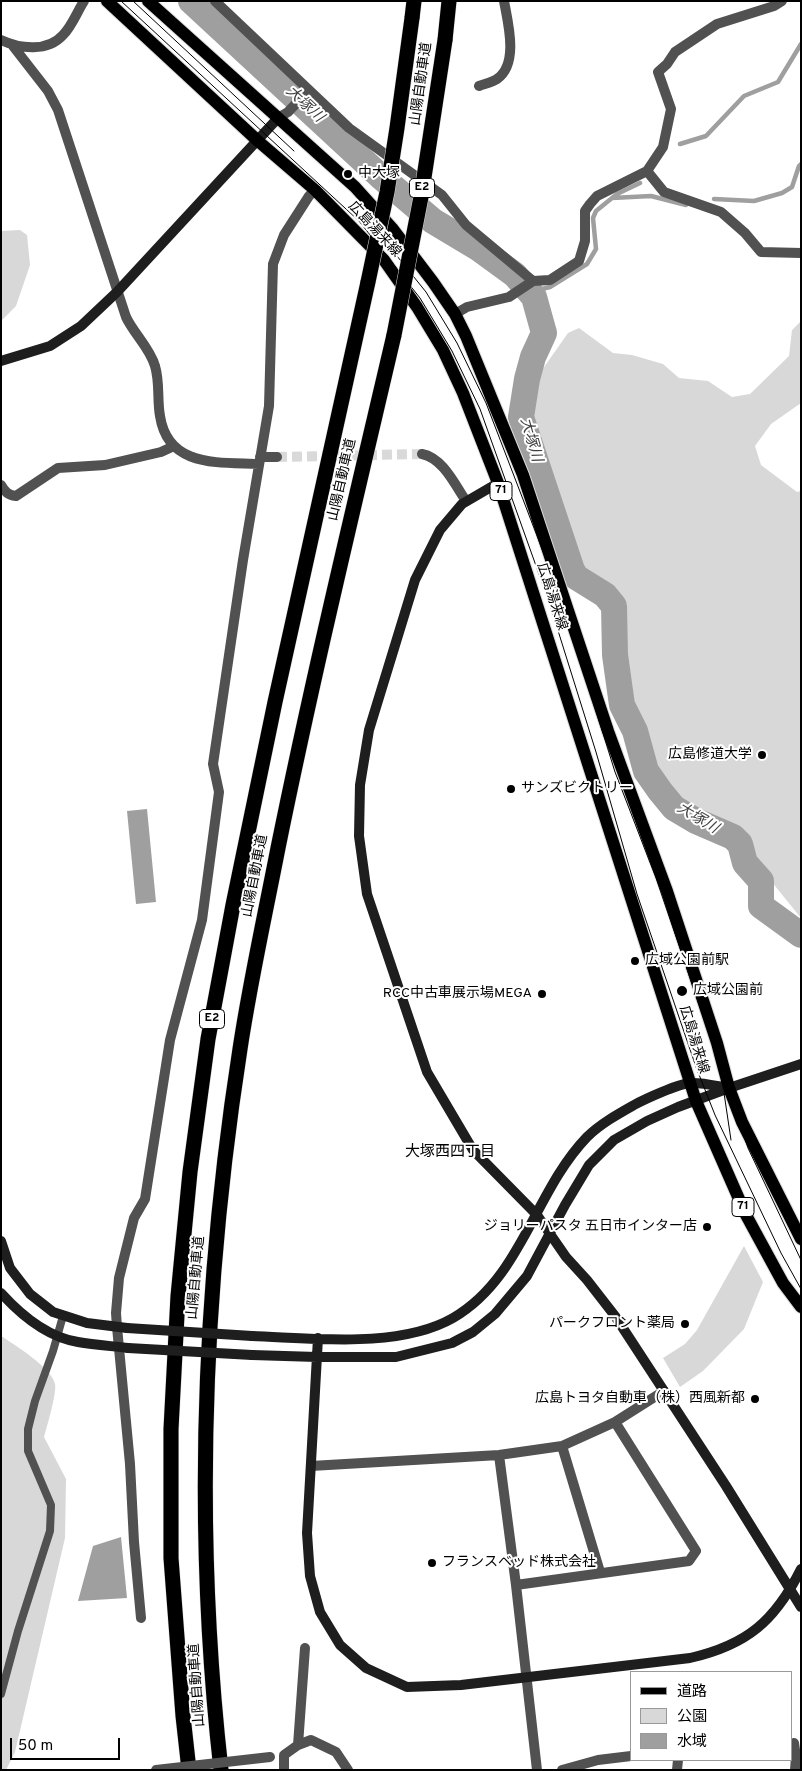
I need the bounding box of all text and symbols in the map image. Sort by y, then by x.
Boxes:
street label: 山陽自動車道 [408,41,436,127]
water label: 大塚川 [281,83,327,127]
place label: 中大塚 [358,166,400,182]
marker: 中大塚 [342,168,354,180]
road number: E2 [410,178,434,198]
street label: 広島湯来線 [344,199,404,261]
water label: 大塚川 [515,416,545,464]
street label: 山陽自動車道 [325,437,361,523]
road number: 71 [490,482,512,501]
street label: 広島湯来線 [532,561,570,633]
place label: 広島修道大学 [668,747,752,763]
marker: 広島修道大学 [756,749,768,761]
place label: サンズビクトリー [521,781,633,797]
marker: サンズビクトリー [505,783,517,795]
water label: 大塚川 [673,800,721,838]
street label: 山陽自動車道 [240,833,272,919]
place label: 広域公園前駅 [645,953,729,969]
marker: 広域公園前駅 [629,955,641,967]
place label: 広域公園前 [693,983,763,999]
marker: 広域公園前 [675,984,689,998]
place label: RCC中古車展示場MEGA [383,986,532,1002]
marker: RCC中古車展示場MEGA [536,988,548,1000]
street label: 広島湯来線 [675,1004,711,1076]
road number: E2 [200,1010,224,1028]
district label: 大塚西四丁目 [405,1144,495,1162]
road number: 71 [732,1198,754,1216]
place label: ジョリーパスタ 五日市インター店 [484,1219,697,1235]
marker: ジョリーパスタ 五日市インター店 [701,1221,713,1233]
street label: 山陽自動車道 [185,1235,209,1321]
place label: パークフロント薬局 [549,1316,675,1332]
marker: パークフロント薬局 [679,1318,691,1330]
place label: 広島トヨタ自動車（株）西風新都 [535,1391,745,1407]
marker: 広島トヨタ自動車（株）西風新都 [749,1393,761,1405]
place label: フランスベッド株式会社 [442,1555,596,1571]
marker: フランスベッド株式会社 [426,1557,438,1569]
street label: 山陽自動車道 [187,1643,209,1727]
legend [630,1671,792,1761]
text: 道路 [677,1683,707,1702]
text: 公園 [677,1708,707,1727]
scale bar [12,1728,122,1760]
text: 水域 [677,1733,707,1752]
text: 50 m [18,1737,53,1756]

